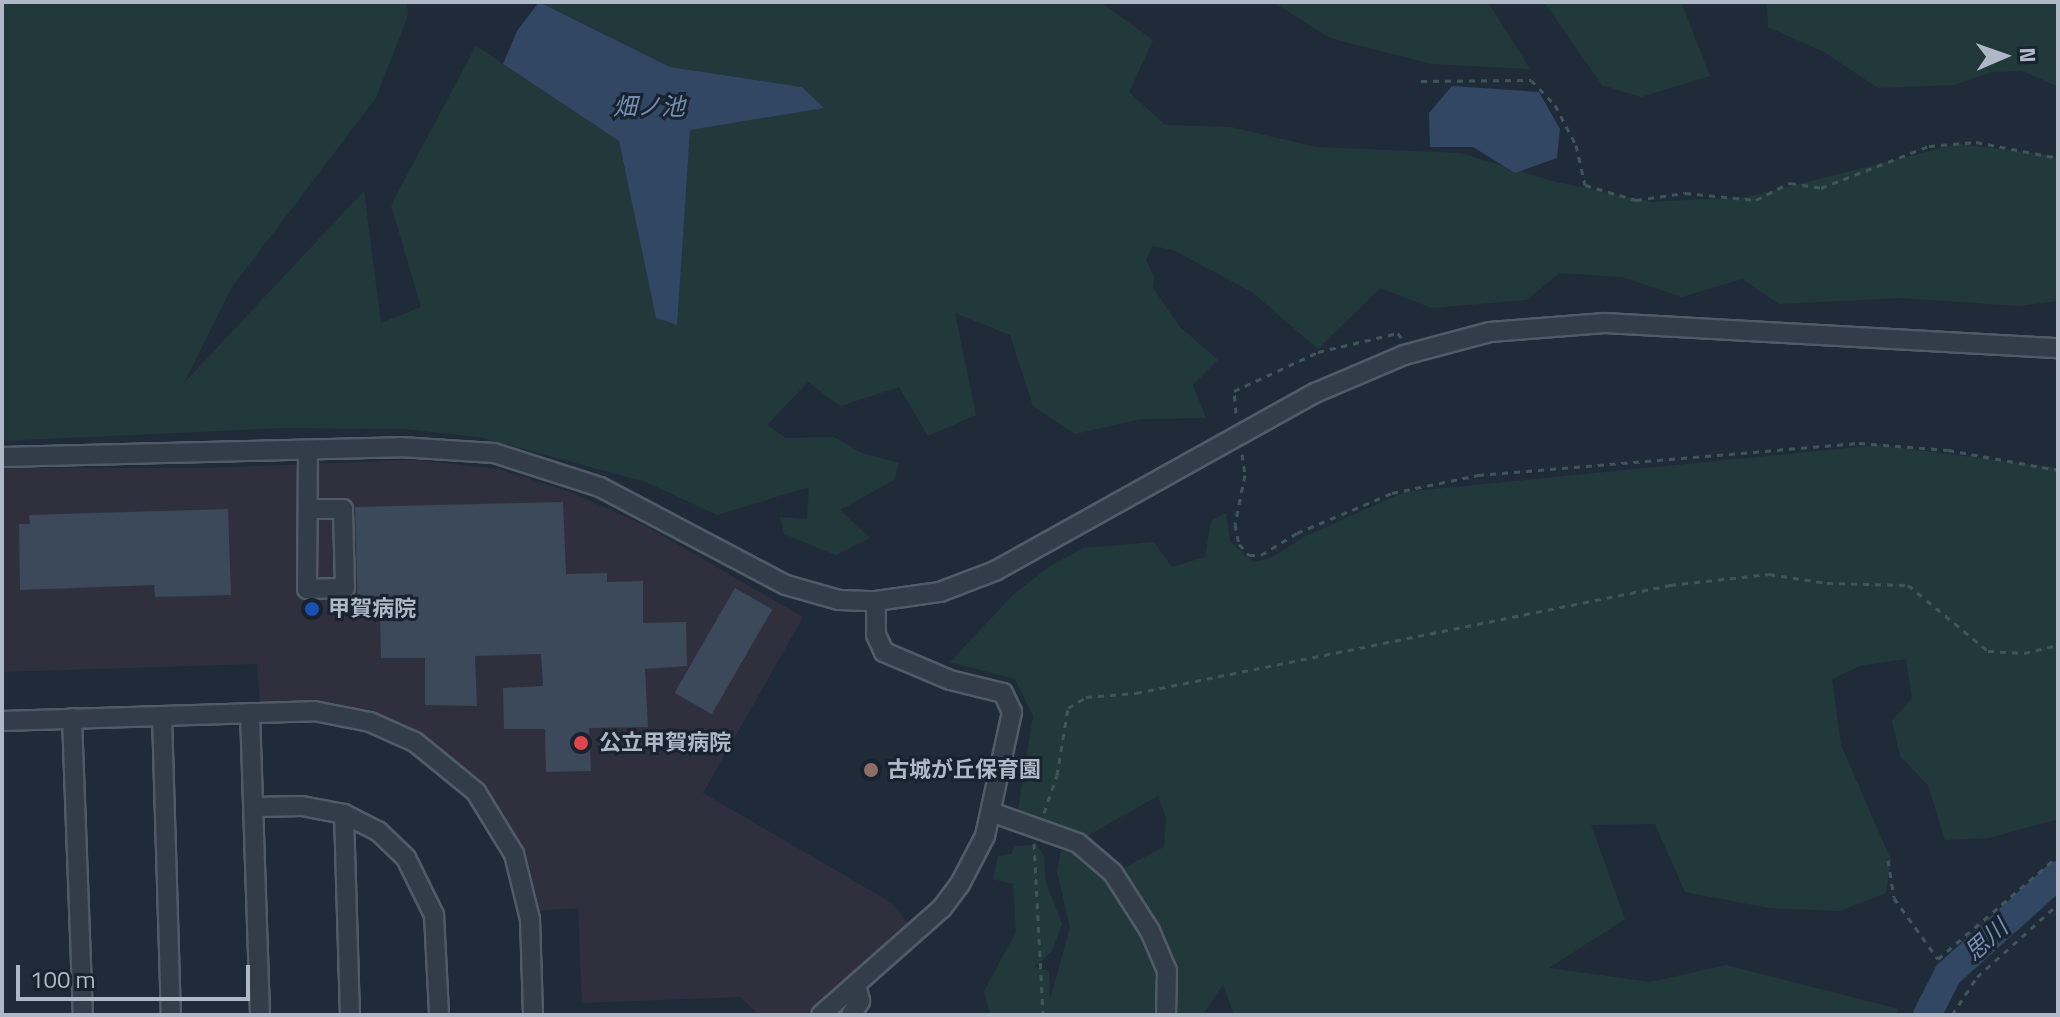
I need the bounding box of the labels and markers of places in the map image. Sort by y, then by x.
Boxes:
place label: 甲賀病院 [328,596,416,622]
marker: 甲賀病院 [303,600,321,618]
place label: 公立甲賀病院 [599,730,731,756]
marker: 公立甲賀病院 [570,732,592,754]
place label: 古城が丘保育園 [887,757,1041,783]
marker: 古城が丘保育園 [862,761,880,779]

